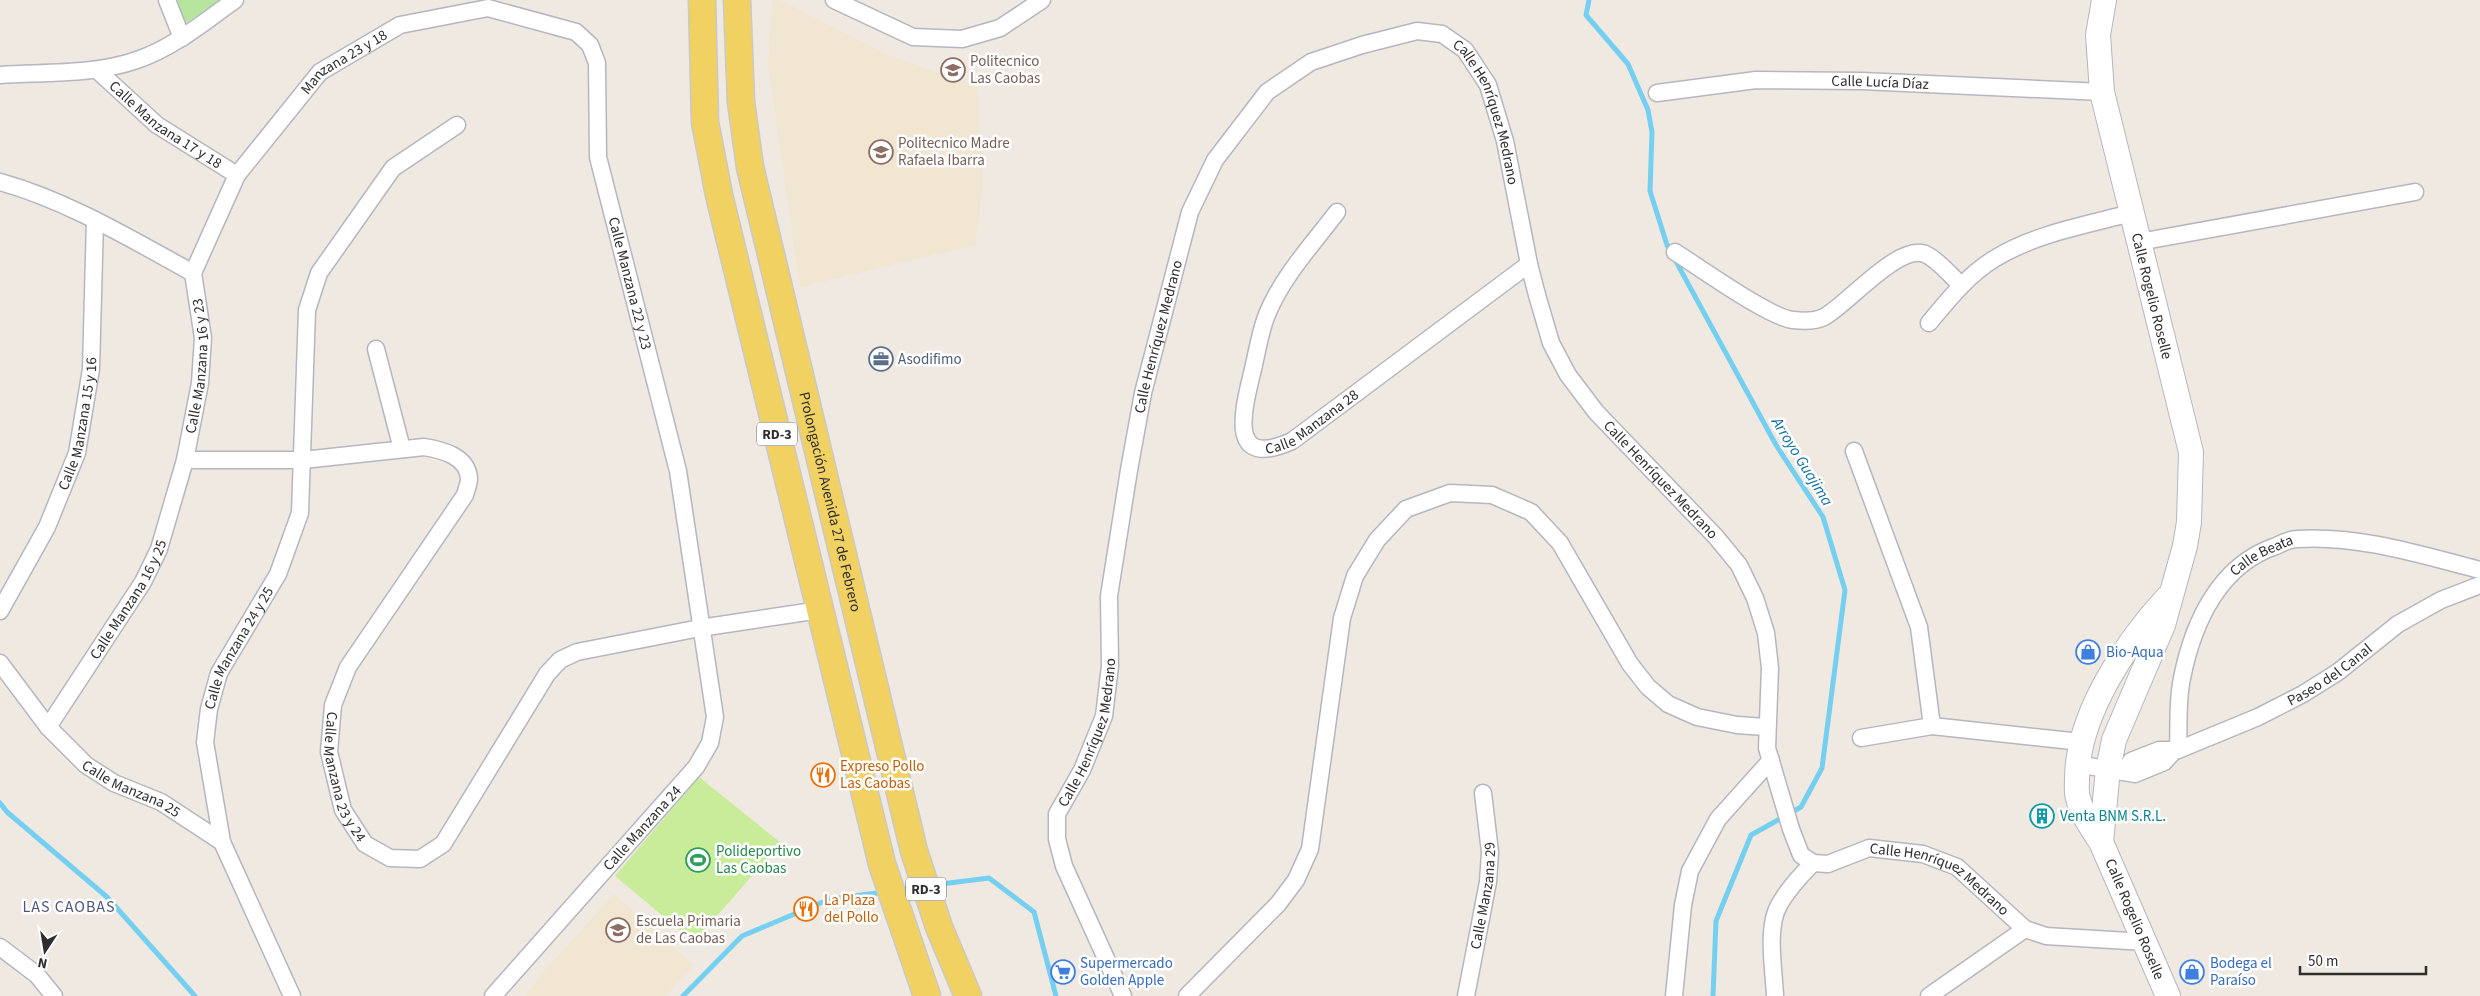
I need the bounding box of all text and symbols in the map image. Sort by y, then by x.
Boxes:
street label: Manzana 23 y 18 [296,25,391,99]
street label: Calle Henríquez Medrano [1448,34,1523,187]
place label: Politecnico Las Caobas [970,51,1040,89]
school or university icon: Politecnico Las Caobas [940,57,966,83]
street label: Calle Lucía Díaz [1831,71,1929,95]
street label: Calle Manzana 17 y 18 [104,76,226,174]
place label: Politecnico Madre Rafaela Ibarra [898,133,1010,171]
school or university icon: Politecnico Madre Rafaela Ibarra [868,139,894,165]
street label: Calle Manzana 22 y 23 [603,215,657,352]
street label: Calle Rogelio Roselle [2126,231,2177,361]
street label: Calle Henríquez Medrano [1129,258,1188,415]
street label: Calle Manzana 16 y 23 [180,297,214,435]
office icon: Asodifimo [868,346,894,372]
place label: Asodifimo [898,349,962,370]
street label: Calle Manzana 15 y 16 [53,357,102,494]
street label: Calle Manzana 28 [1264,385,1363,460]
street label: Prolongación Avenida 27 de Febrero [793,390,866,614]
water label: Arroyo Guajima [1766,412,1838,510]
street label: Calle Henríquez Medrano [1598,416,1723,544]
road number: RD-3 [757,422,797,446]
street label: Calle Beata [2225,530,2296,581]
street label: Calle Manzana 16 y 25 [85,537,172,664]
street label: Calle Manzana 24 y 25 [199,583,279,712]
shop icon: Bio-Aqua [2075,639,2101,665]
street label: Paseo del Canal [2284,639,2377,711]
place label: Bio-Aqua [2106,642,2164,663]
street label: Calle Henríquez Medrano [1053,658,1121,811]
street label: Calle Manzana 23 y 24 [318,711,371,847]
street label: Calle Manzana 25 [78,755,184,823]
place label: Expreso Pollo Las Caobas [840,756,924,794]
restaurant icon: Expreso Pollo Las Caobas [810,762,836,788]
street label: Calle Manzana 24 [598,781,687,876]
building icon: Venta BNM S.R.L. [2029,803,2055,829]
place label: Venta BNM S.R.L. [2060,806,2166,827]
street label: Calle Henríquez Medrano [1869,838,2014,921]
place label: Polideportivo Las Caobas [716,841,801,879]
street label: Calle Manzana 29 [1465,841,1501,951]
sports icon: Polideportivo Las Caobas [685,847,711,873]
street label: Calle Rogelio Roselle [2100,856,2169,983]
road number: RD-3 [906,878,946,901]
place label: La Plaza del Pollo [824,890,879,928]
district label: LAS CAOBAS [22,896,116,918]
restaurant icon: La Plaza del Pollo [793,896,819,922]
place label: Escuela Primaria de Las Caobas [636,911,741,949]
school or university icon: Escuela Primaria de Las Caobas [605,917,631,943]
north arrow [20,926,70,976]
scale bar [2300,944,2426,976]
text: 50 m [2308,951,2338,972]
text: N [36,952,49,973]
place label: Supermercado Golden Apple [1080,953,1173,991]
place label: Bodega el Paraíso [2210,953,2272,991]
supermarket icon: Supermercado Golden Apple [1050,959,1076,985]
shop icon: Bodega el Paraíso [2179,959,2205,985]

